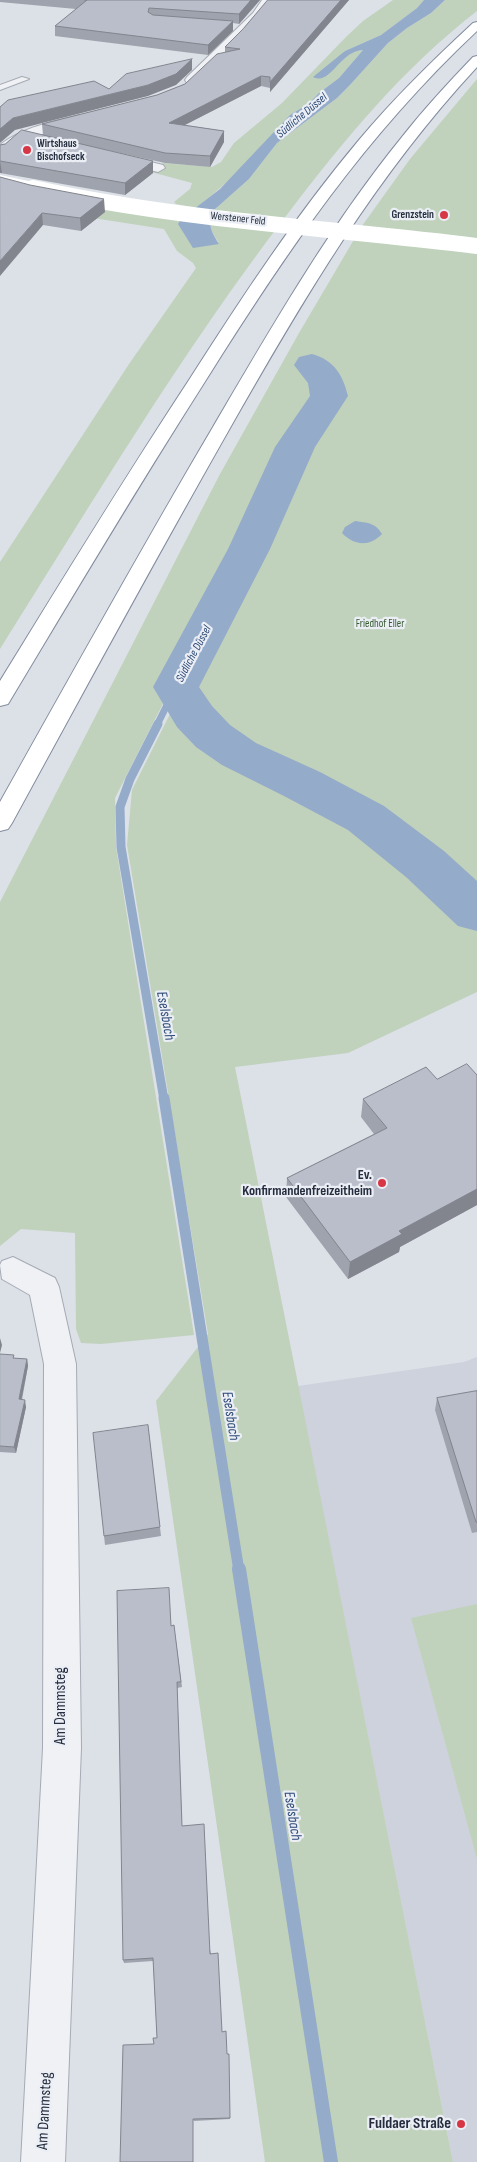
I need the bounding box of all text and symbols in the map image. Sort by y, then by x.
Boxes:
water label: Südliche Düssel [274,91,330,141]
place label: Wirtshaus Bischofseck [37,137,85,163]
marker: Wirtshaus Bischofseck [21,144,33,156]
place label: Grenzstein [392,208,434,222]
marker: Grenzstein [438,209,450,221]
street label: Werstener Feld [210,210,266,228]
park label: Friedhof Eller [356,617,404,631]
water label: Südliche Düssel [173,623,215,685]
water label: Eselsbach [152,990,178,1042]
place label: Ev. Konfirmandenfreizeitheim [242,1167,372,1200]
marker: Ev. Konfirmandenfreizeitheim [376,1177,388,1189]
water label: Eselsbach [217,1390,243,1442]
street label: Am Dammsteg [51,1667,71,1745]
water label: Eselsbach [279,1790,305,1842]
street label: Am Dammsteg [33,2072,57,2150]
place label: Fuldaer Straße [368,2114,451,2134]
marker: Fuldaer Straße [455,2118,467,2130]

